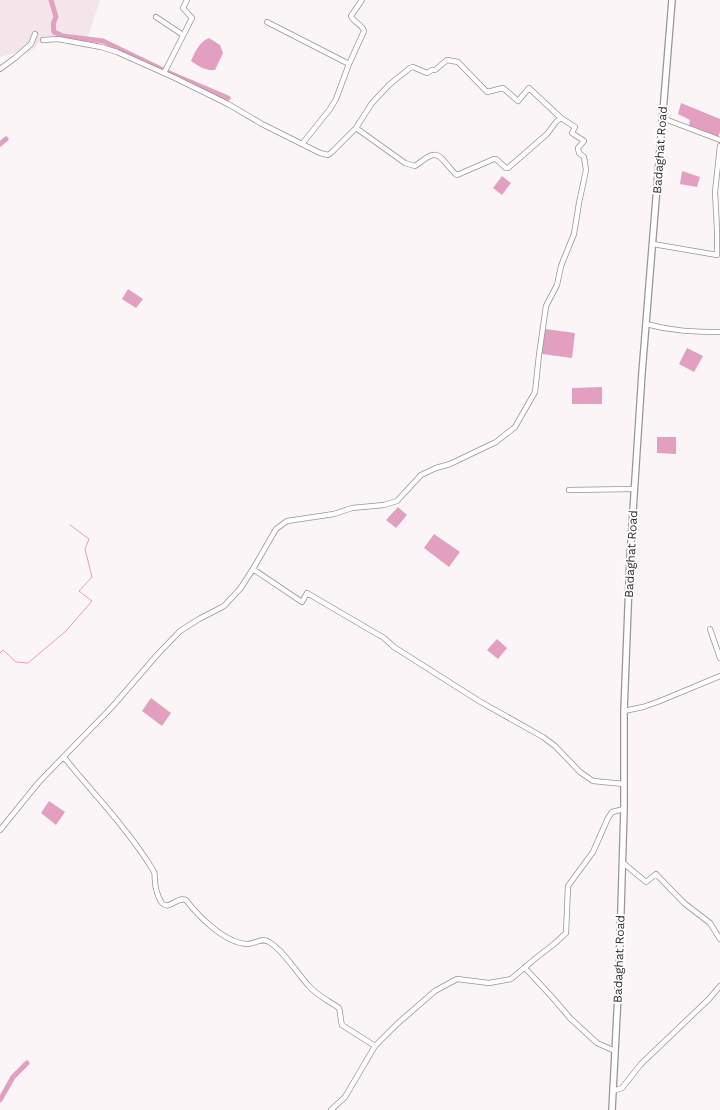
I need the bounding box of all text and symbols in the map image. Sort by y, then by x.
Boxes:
street label: Badaghat Road [650,106,670,194]
street label: Badaghat Road [622,510,640,598]
street label: Badaghat Road [610,915,628,1003]

